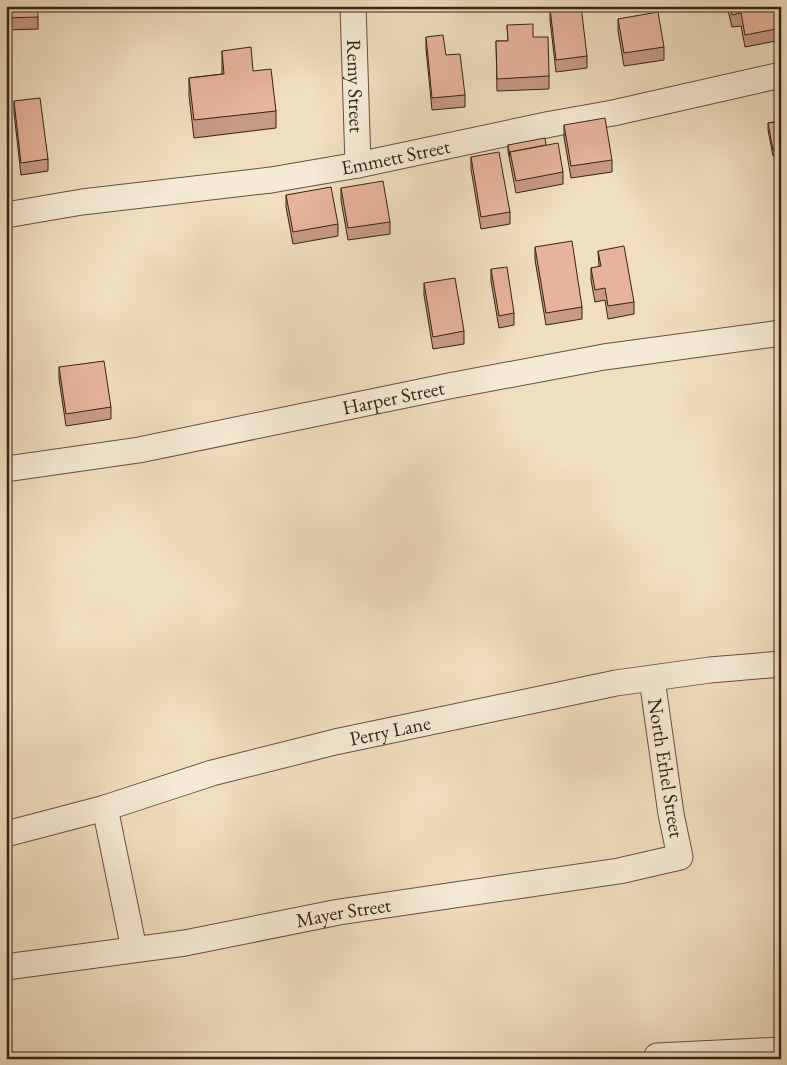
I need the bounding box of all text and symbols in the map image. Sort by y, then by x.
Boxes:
street label: Remy Street [341,39,370,134]
street label: Emmett Street [339,133,453,181]
street label: Harper Street [340,374,447,421]
street label: North Ethel Street [642,696,690,840]
street label: Perry Lane [347,709,433,752]
street label: Mayer Street [294,891,393,933]

